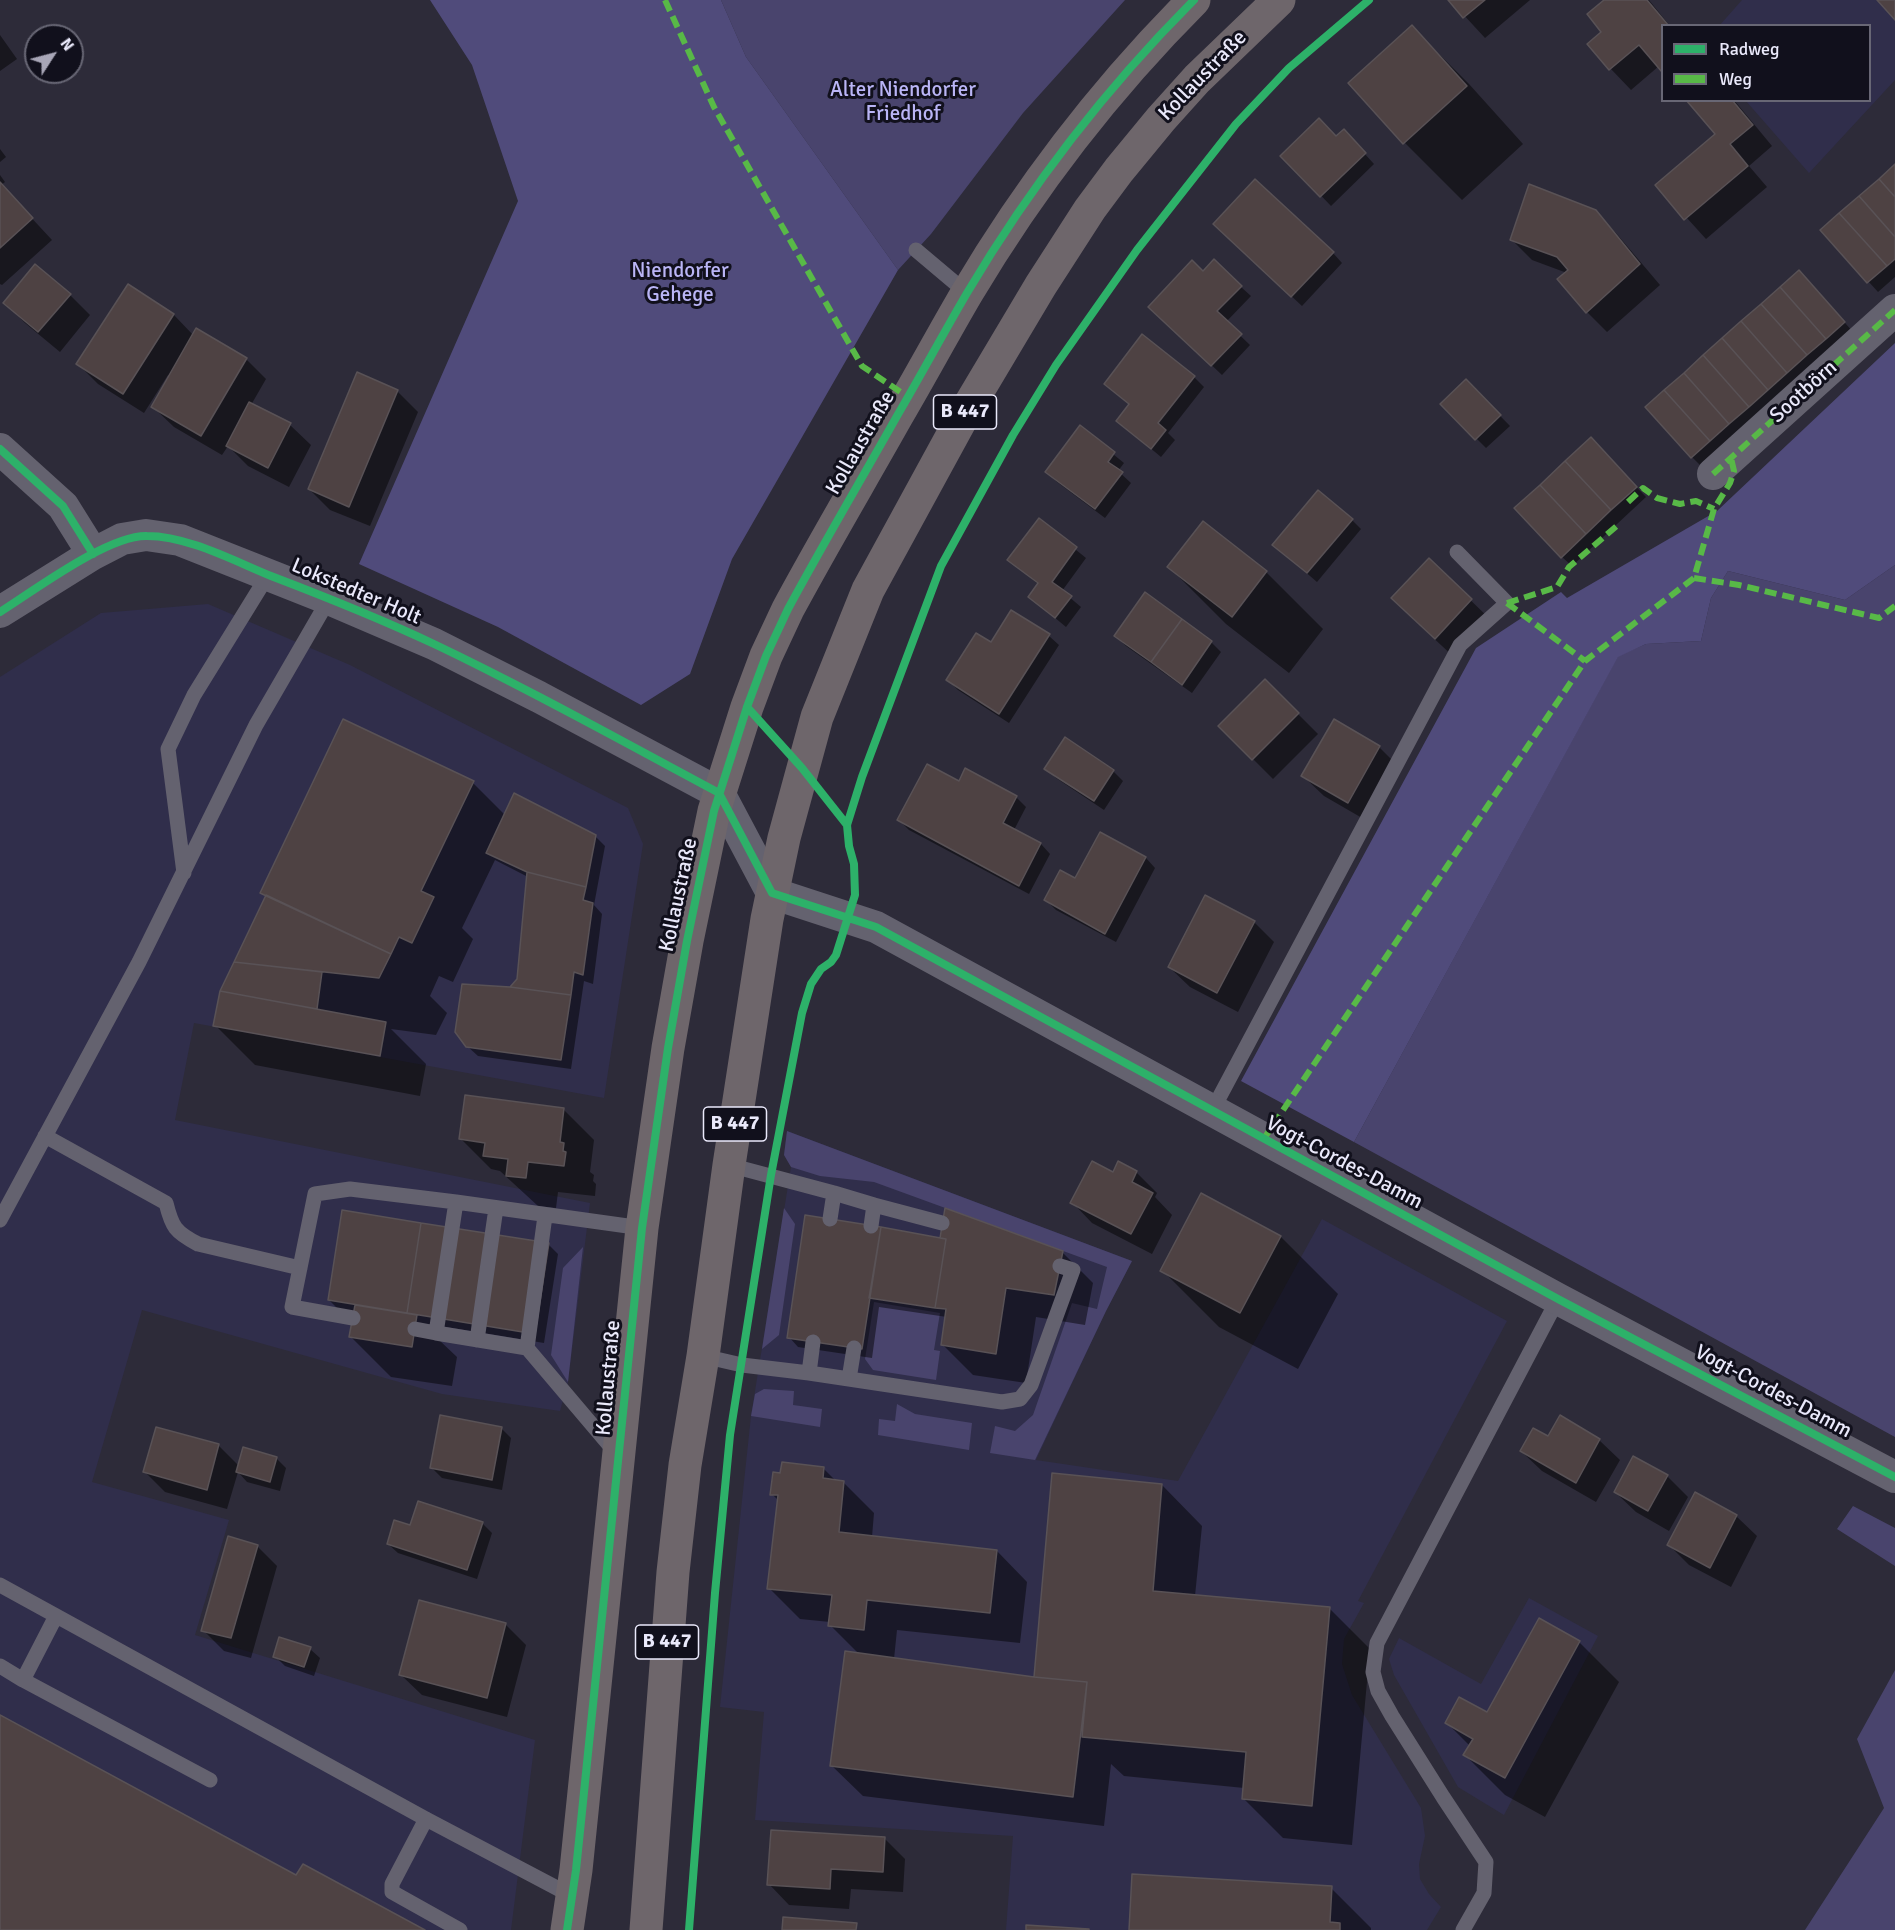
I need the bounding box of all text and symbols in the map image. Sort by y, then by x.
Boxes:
north arrow [24,24,84,84]
legend [1661,24,1871,102]
street label: Kollaustraße [1154,26,1252,126]
text: N [56,34,78,55]
text: Radweg [1719,38,1780,60]
text: Weg [1719,68,1752,90]
park label: Alter Niendorfer Friedhof [830,77,976,127]
park label: Niendorfer Gehege [631,258,729,308]
street label: Sootbörn [1765,355,1843,429]
street label: Kollaustraße [821,387,901,499]
road number: B 447 [934,395,996,429]
street label: Lokstedter Holt [288,553,424,631]
street label: Kollaustraße [655,836,703,954]
road number: B 447 [704,1107,766,1141]
street label: Vogt-Cordes-Damm [1261,1111,1427,1215]
street label: Kollaustraße [591,1319,627,1437]
street label: Vogt-Cordes-Damm [1690,1340,1856,1444]
road number: B 447 [636,1625,698,1659]

